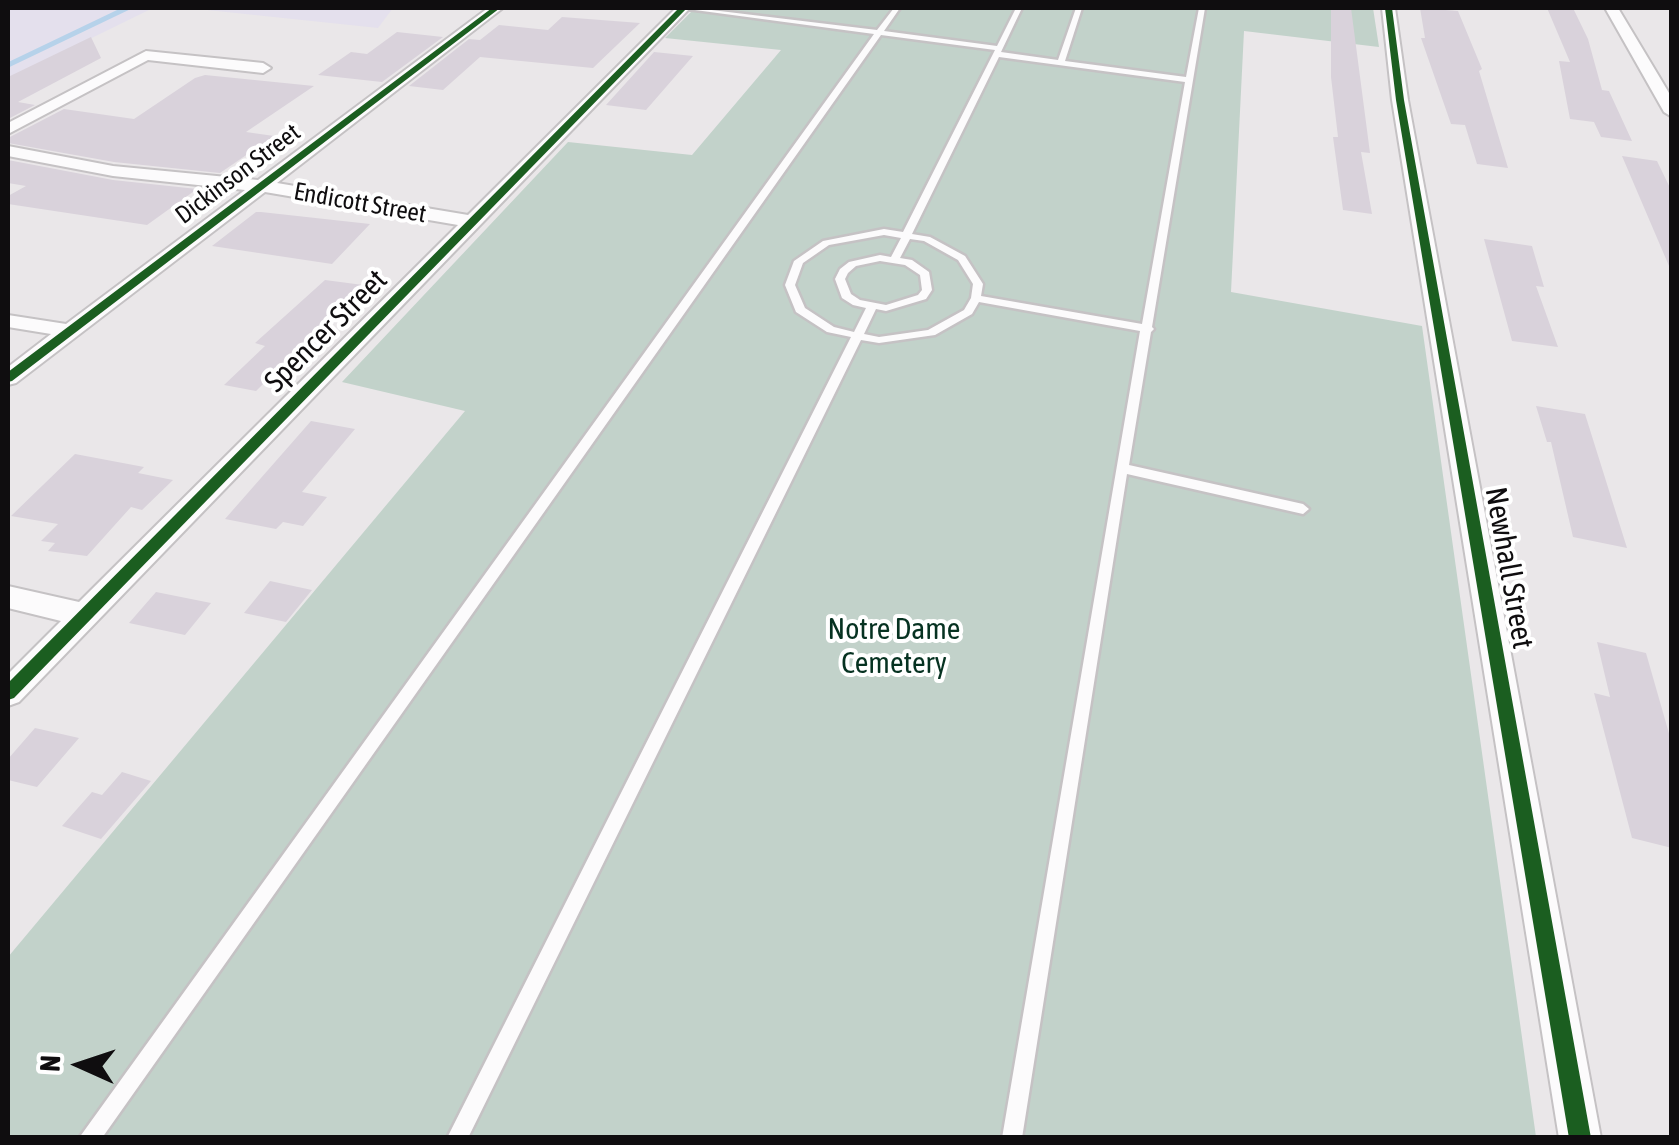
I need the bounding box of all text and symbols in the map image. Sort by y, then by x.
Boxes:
street label: Dickinson Street [170,117,306,231]
street label: Endicott Street [291,177,429,229]
street label: Spencer Street [257,262,395,400]
street label: Newhall Street [1477,484,1541,652]
park label: Notre Dame Cemetery [828,612,960,682]
north arrow [30,1015,130,1115]
text: N [34,1054,66,1073]

